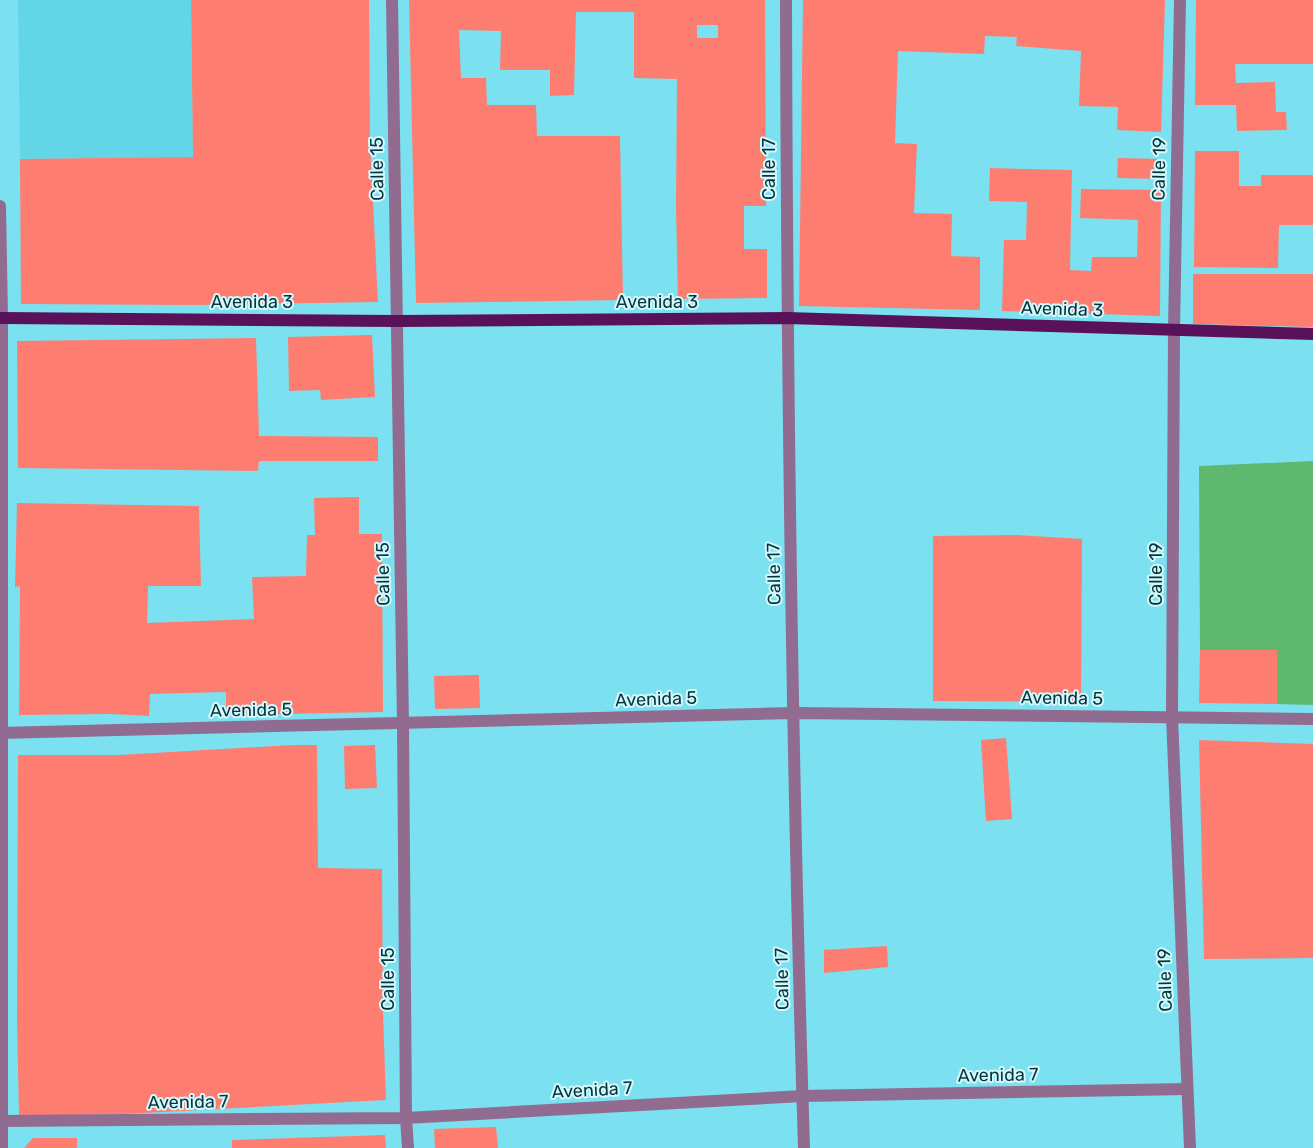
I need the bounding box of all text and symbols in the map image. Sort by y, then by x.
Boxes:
street label: Calle 15 [365,137,389,201]
street label: Calle 19 [1147,137,1171,201]
street label: Calle 17 [758,138,780,200]
street label: Avenida 3 [211,291,293,313]
street label: Avenida 3 [616,291,698,313]
street label: Avenida 3 [1020,297,1104,321]
street label: Calle 15 [371,542,395,606]
street label: Calle 19 [1145,542,1167,606]
street label: Calle 17 [762,543,786,605]
street label: Avenida 5 [1021,686,1103,710]
street label: Avenida 5 [615,687,697,711]
street label: Avenida 5 [210,698,292,722]
street label: Calle 15 [377,947,399,1011]
street label: Calle 17 [770,948,794,1010]
street label: Calle 19 [1153,948,1177,1012]
street label: Avenida 7 [957,1063,1039,1087]
street label: Avenida 7 [551,1077,633,1103]
street label: Avenida 7 [147,1090,229,1114]

